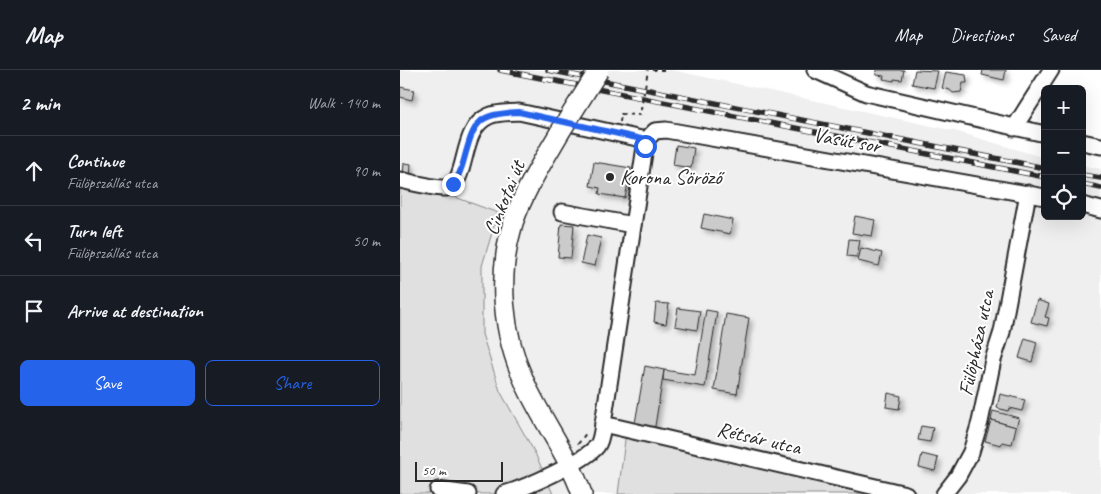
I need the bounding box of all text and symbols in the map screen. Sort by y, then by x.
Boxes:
text: Map [25,20,62,50]
text: Map [895,24,922,46]
text: Directions [950,24,1013,46]
text: Saved [1041,24,1076,46]
map controls [1041,85,1086,220]
button: + [1041,85,1086,130]
text: 2 min [20,90,60,116]
text: Walk · 140 m [308,93,380,113]
street label: Vasút sor [811,121,884,159]
button: − [1041,130,1086,175]
route start [634,135,657,158]
text: Continue [67,149,124,173]
street label: Cinkotai út [477,155,531,239]
icon: ahead [20,157,48,185]
text: 90 m [353,161,380,181]
place label: Korona Söröző [620,164,725,190]
marker: Korona Söröző [604,171,616,183]
text: Fülöpszállás utca [67,173,157,193]
route end [442,173,465,196]
button: locate [1041,175,1086,220]
text: Turn left [67,219,122,243]
icon: left [20,227,48,255]
text: 50 m [353,231,380,251]
text: Fülöpszállás utca [67,243,157,263]
street label: Fülöpháza utca [952,286,1000,398]
icon: arrive [20,297,48,325]
text: Arrive at destination [67,299,203,323]
button: Save [20,360,195,406]
button: Share [205,360,380,406]
street label: Rétsár utca [715,416,805,461]
scale bar [415,459,502,482]
text: 50 m [422,462,446,479]

